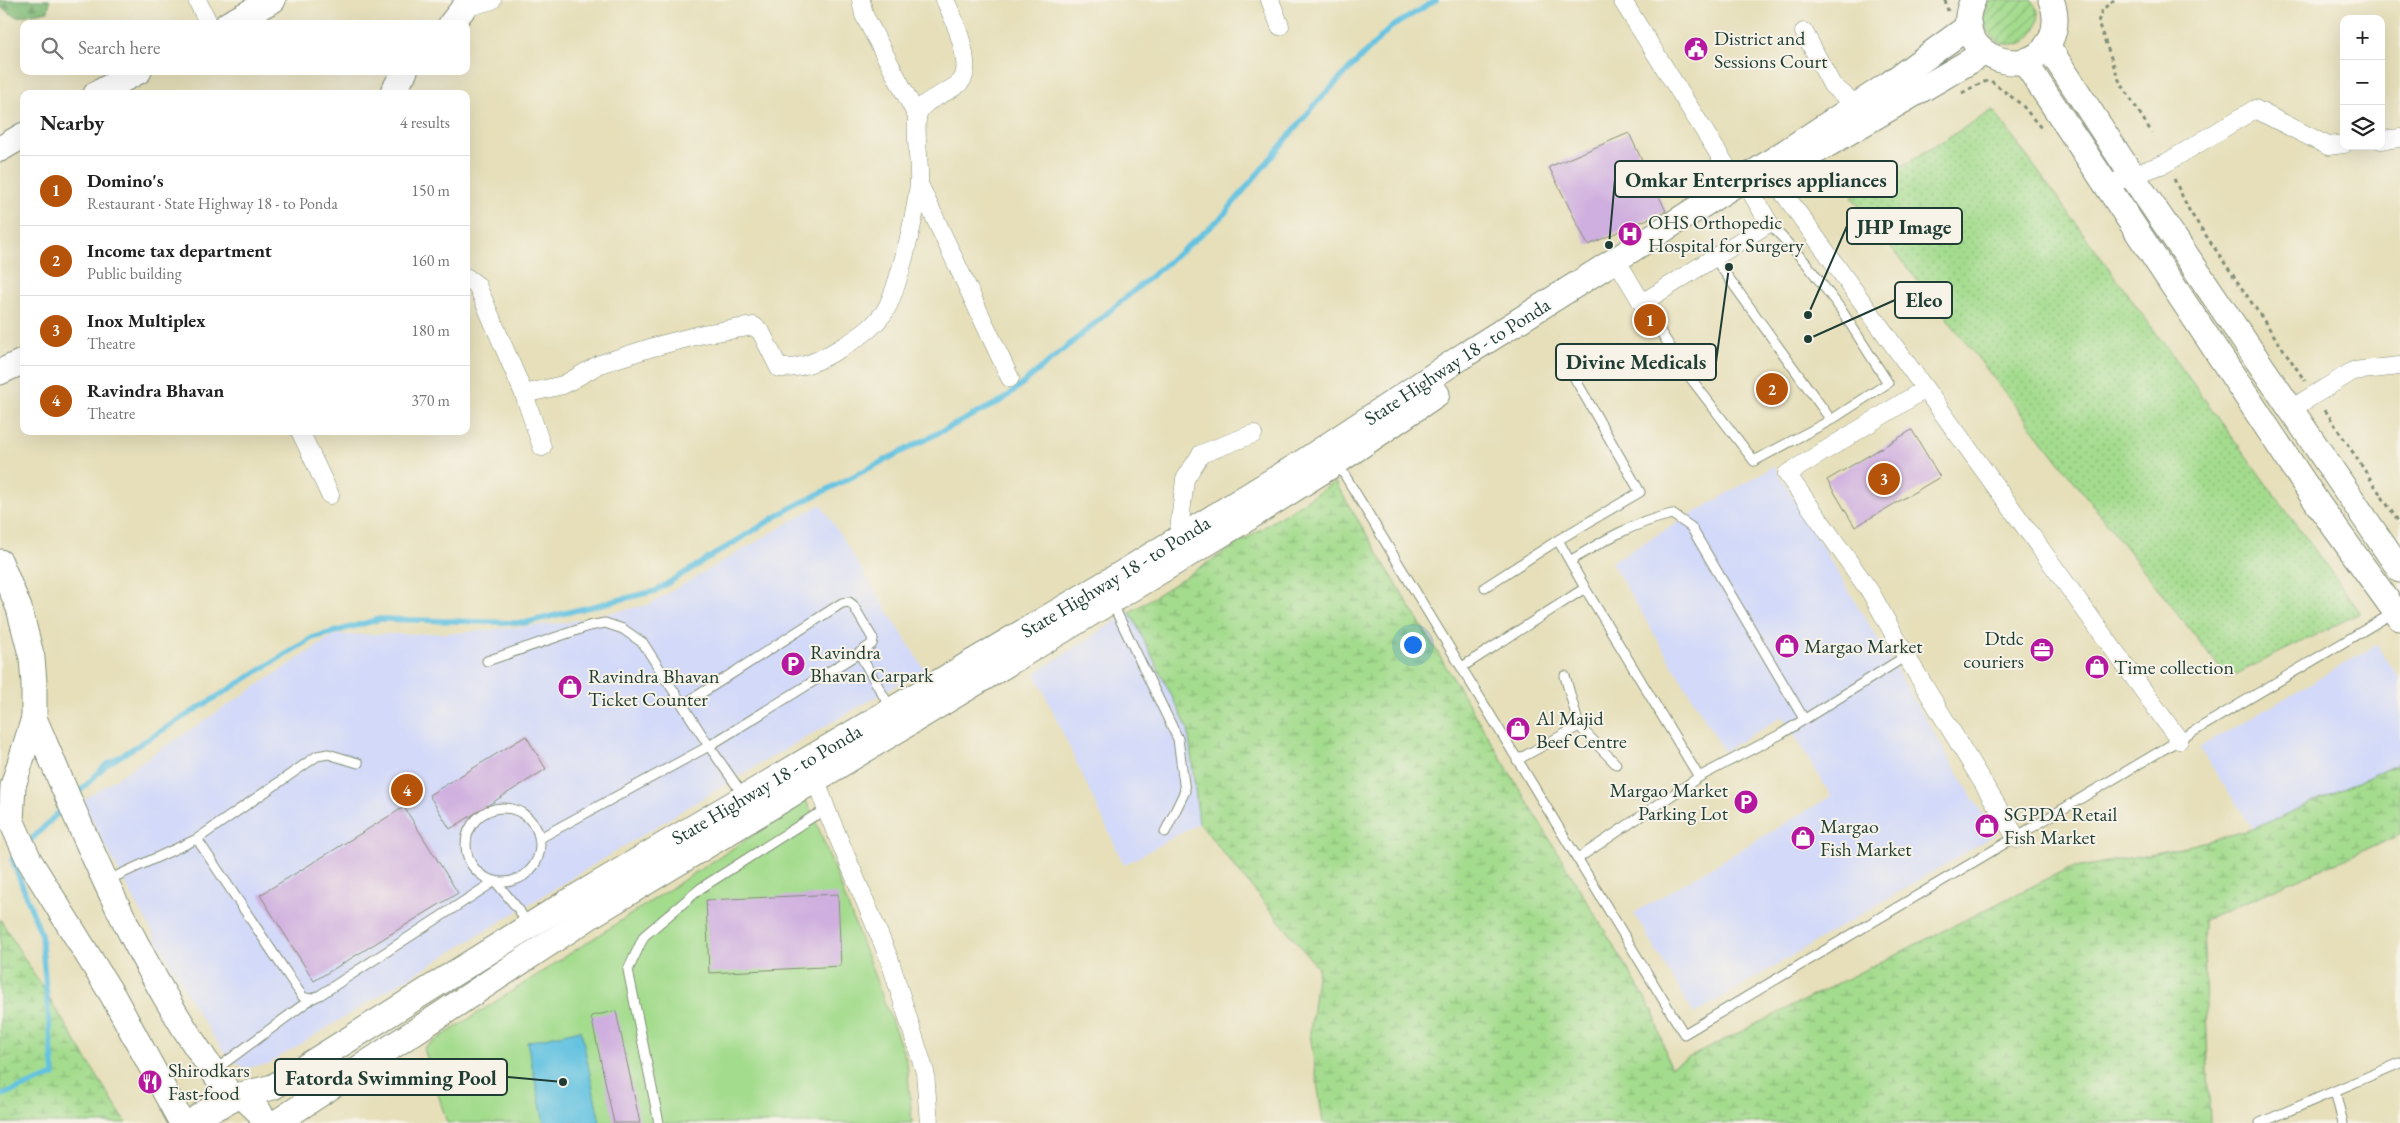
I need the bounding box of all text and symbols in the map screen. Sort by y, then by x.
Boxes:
map controls [2340,15,2385,150]
button: + [2340,15,2385,60]
search box [20,20,470,75]
place label: District and Sessions Court [1714,25,1828,74]
icon: search [38,34,66,62]
text: Search here [78,35,160,60]
public building icon: District and Sessions Court [1683,36,1709,62]
button: − [2340,60,2385,105]
button: layers [2340,105,2385,150]
text: Nearby [40,109,104,136]
text: 4 results [400,112,450,133]
callout: Omkar Enterprises appliances [1615,161,1897,197]
text: Omkar Enterprises appliances [1625,166,1887,193]
text: Domino's [87,168,164,193]
text: 1 [52,180,60,201]
text: 150 m [411,180,450,201]
text: Restaurant · State Highway 18 - to Ponda [87,193,338,214]
callout: JHP Image [1847,208,1962,244]
place label: OHS Orthopedic Hospital for Surgery [1648,209,1804,258]
text: JHP Image [1854,213,1952,240]
hospital icon: OHS Orthopedic Hospital for Surgery [1617,221,1643,247]
text: Income tax department [87,238,272,263]
text: 2 [52,250,60,271]
text: 160 m [411,250,450,271]
text: Public building [87,263,182,284]
callout: Eleo [1895,282,1952,318]
text: Eleo [1906,286,1943,313]
street label: State Highway 18 - to Ponda [1359,291,1555,431]
pin: 1 [1634,301,1666,339]
text: Inox Multiplex [87,308,206,333]
text: 3 [52,320,60,341]
text: 180 m [411,320,450,341]
text: Theatre [87,333,135,354]
callout: Divine Medicals [1556,344,1716,380]
text: Divine Medicals [1566,348,1706,375]
pin: 2 [1756,370,1788,408]
text: Ravindra Bhavan [87,378,224,403]
text: 4 [52,390,60,411]
text: 370 m [411,390,450,411]
text: Theatre [87,403,135,424]
pin: 3 [1868,460,1900,498]
street label: State Highway 18 - to Ponda [1016,509,1215,644]
place label: Dtdc couriers [1963,625,2024,674]
your location [1400,632,1426,658]
shop icon: Margao Market [1774,633,1800,659]
place label: Margao Market [1804,633,1923,659]
office icon: Dtdc couriers [2029,637,2055,663]
place label: Ravindra Bhavan Carpark [810,639,934,688]
parking icon: Ravindra Bhavan Carpark [780,651,806,677]
shop icon: Time collection [2084,654,2110,680]
place label: Time collection [2114,654,2234,680]
place label: Ravindra Bhavan Ticket Counter [588,663,720,712]
shop icon: Ravindra Bhavan Ticket Counter [557,674,583,700]
place label: Al Majid Beef Centre [1535,705,1627,754]
shop icon: Al Majid Beef Centre [1505,716,1531,742]
street label: State Highway 18 - to Ponda [667,718,866,851]
pin: 4 [391,771,423,809]
place label: Margao Market Parking Lot [1609,777,1729,826]
parking icon: Margao Market Parking Lot [1733,789,1759,815]
place label: SGPDA Retail Fish Market [2004,801,2117,850]
place label: Margao Fish Market [1820,813,1912,862]
shop icon: SGPDA Retail Fish Market [1974,813,2000,839]
shop icon: Margao Fish Market [1790,825,1816,851]
place label: Shirodkars Fast-food [168,1057,250,1106]
callout: Fatorda Swimming Pool [275,1059,507,1095]
text: Fatorda Swimming Pool [285,1064,497,1091]
restaurant icon: Shirodkars Fast-food [137,1069,163,1095]

